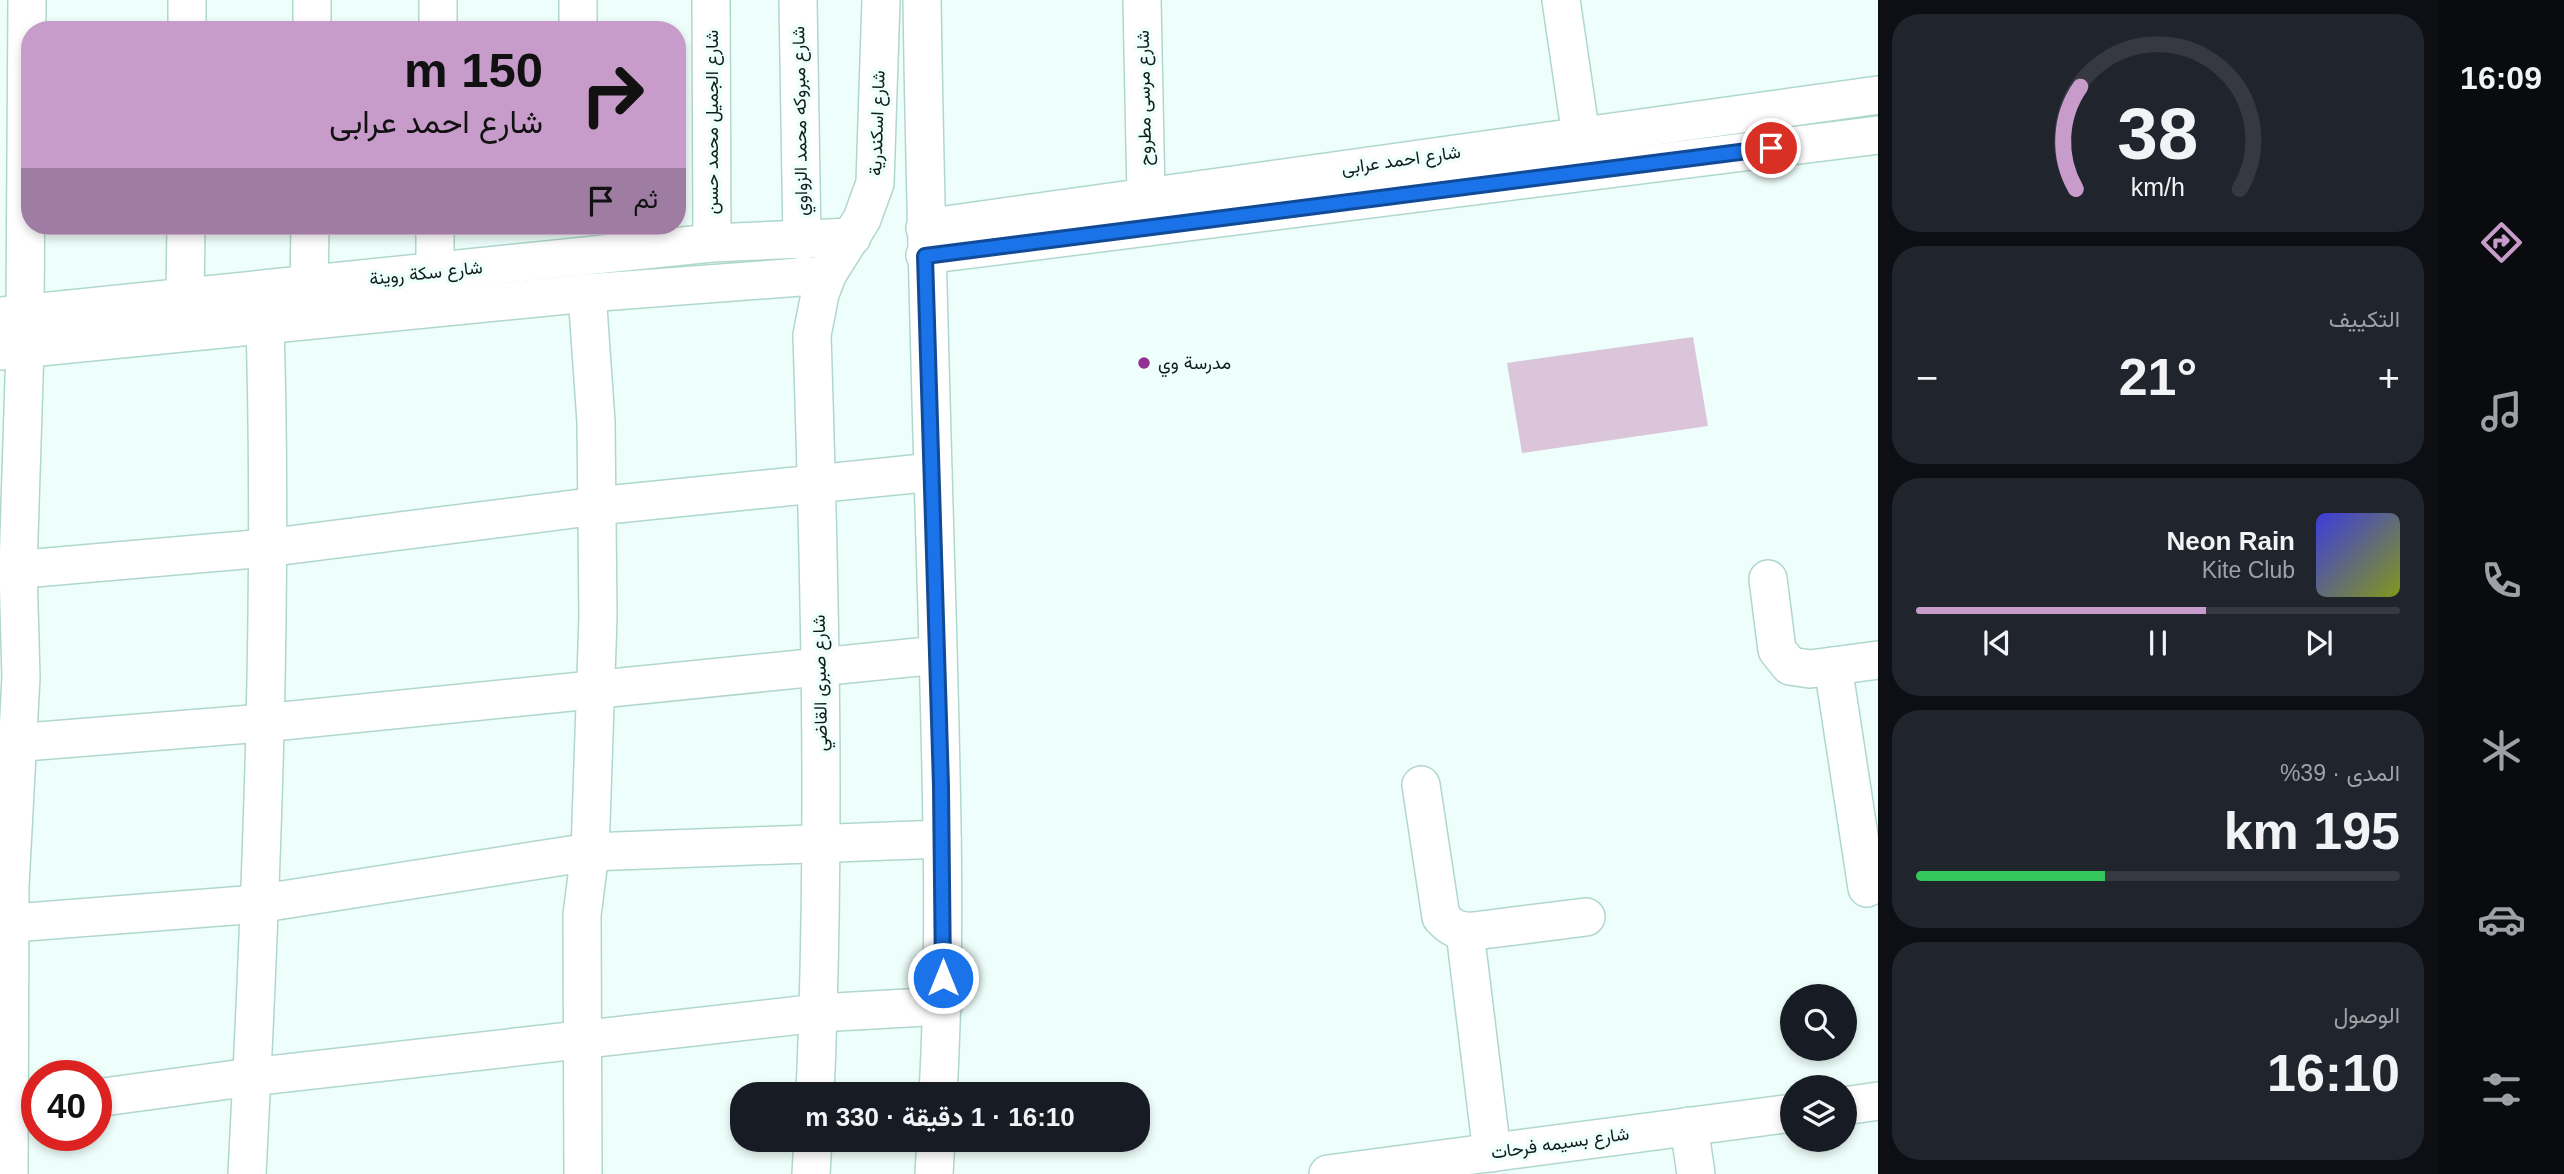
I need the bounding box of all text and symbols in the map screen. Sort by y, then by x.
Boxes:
street label: شارع مبروكه محمد الزواوي [788,26,817,216]
street label: شارع الجميل محمد حسن [702,30,724,214]
street label: شارع مرسى مطروح [1133,30,1157,166]
text: 150 m [404,43,543,97]
icon: right [567,49,658,140]
text: 16:09 [2460,60,2542,96]
street label: شارع اسكندرية [865,70,891,176]
text: 38 [2118,93,2198,174]
text: شارع احمد عرابى [329,104,543,140]
pin [1741,118,1801,178]
icon: arrive [1752,129,1790,167]
street label: شارع احمد عرابى [1340,142,1462,180]
text: km/h [2131,173,2185,201]
icon: arrive [582,182,620,220]
text: ثم [634,184,658,214]
icon: directions [2477,218,2526,267]
street label: شارع سكة روينة [368,257,484,291]
text: التكييف [2329,306,2400,332]
text: 21° [2119,348,2197,406]
place label: مدرسة وي [1158,353,1231,378]
marker: مدرسة وي [1136,355,1152,371]
text: − [1916,357,1938,399]
text: + [2378,357,2400,399]
icon: music [2477,387,2526,436]
text: Neon Rain [2166,526,2295,556]
icon: phone [2477,556,2526,605]
text: Kite Club [2202,557,2295,583]
street label: شارع صبرى القاضي [809,614,836,752]
icon: previous [1978,624,2016,662]
icon: pause [2139,624,2177,662]
icon: next [2300,624,2338,662]
icon: climate [2477,726,2526,775]
text: المدى · 39% [2280,760,2400,786]
text: 195 km [2224,802,2400,860]
icon: car [2477,895,2526,944]
position arrow [906,941,980,1015]
map controls [1780,984,1857,1152]
button: search [1780,984,1857,1061]
text: الوصول [2334,1002,2400,1028]
text: 16:10 [2267,1044,2400,1102]
speed limit sign: 40 [21,1060,112,1151]
icon: filters [2477,1065,2526,1114]
button: layers [1780,1075,1857,1152]
text: 16:10 · 1 دقيقة · 330 m [805,1102,1075,1132]
street label: شارع بسيمه فرحات [1490,1123,1631,1165]

